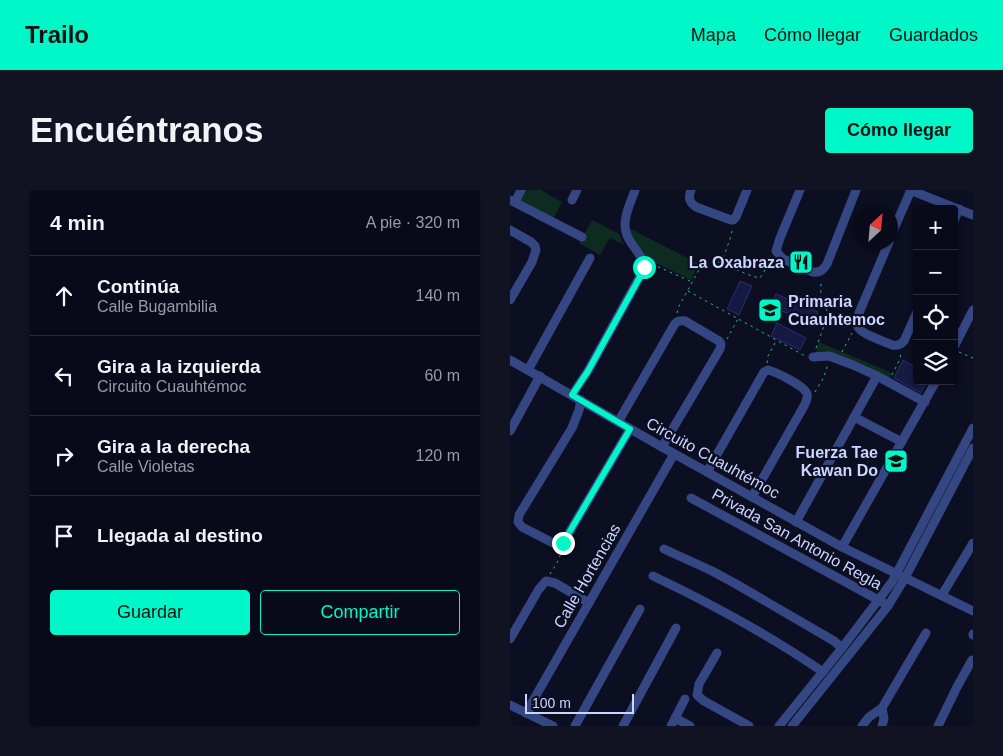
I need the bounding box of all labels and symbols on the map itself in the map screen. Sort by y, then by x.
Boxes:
north arrow [853,205,898,250]
restaurant icon: La Oxabraza [788,249,814,275]
place label: La Oxabraza [689,254,784,271]
route start [633,256,656,279]
place label: Primaria Cuauhtemoc [788,293,885,328]
school or university icon: Primaria Cuauhtemoc [757,297,783,323]
street label: Circuito Cuauhtémoc [644,414,782,502]
place label: Fuerza Tae Kawan Do [796,444,878,479]
school or university icon: Fuerza Tae Kawan Do [883,448,909,474]
street label: Privada San Antonio Regla [709,485,885,593]
street label: Calle Hortencias [550,521,624,631]
route end [552,532,575,555]
scale bar [525,691,634,714]

